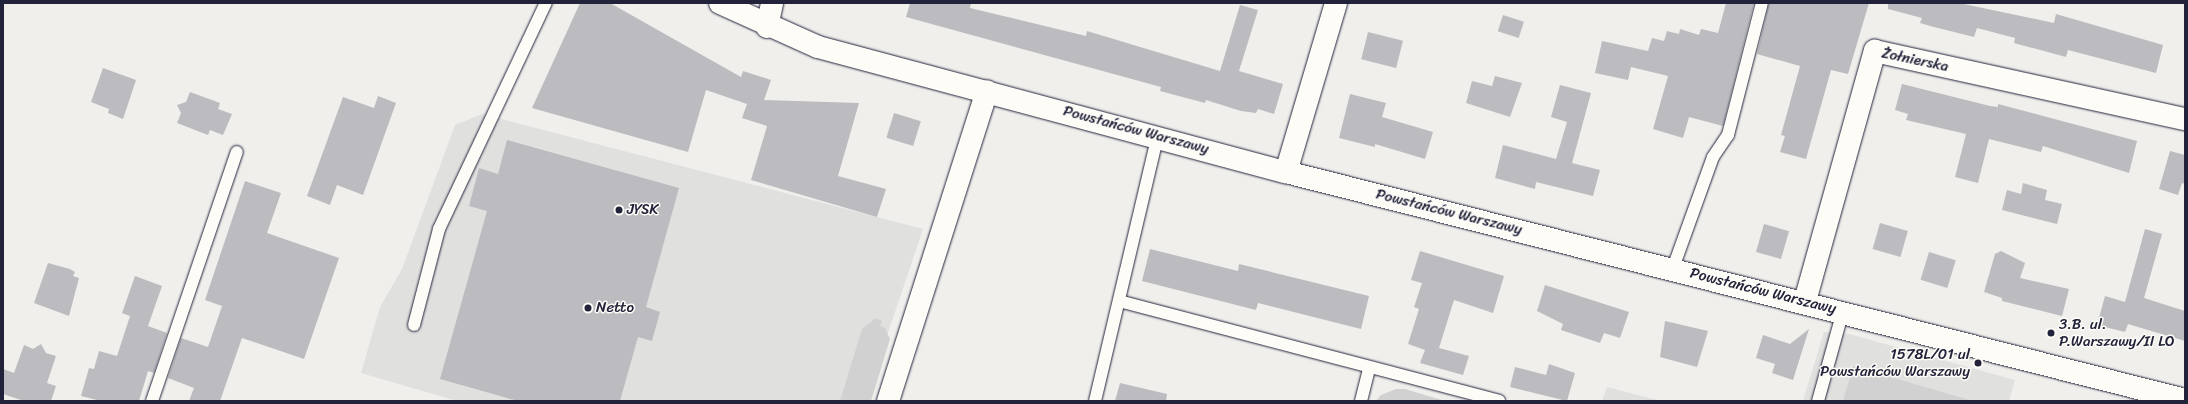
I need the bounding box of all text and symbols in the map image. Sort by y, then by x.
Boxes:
street label: Żołnierska [1880,44,1950,76]
street label: Powstańców Warszawy [1061,102,1211,158]
street label: Powstańców Warszawy [1374,185,1524,239]
place label: JYSK [627,201,658,219]
marker: JYSK [614,205,624,215]
street label: Powstańców Warszawy [1688,264,1838,318]
place label: Netto [596,299,634,317]
marker: Netto [583,303,593,313]
place label: 3.B. ul. P.Warszawy/II LO [2059,315,2175,350]
marker: 3.B. ul. P.Warszawy/II LO [2046,328,2056,338]
place label: 1578L/01 ul Powstańców Warszawy [1820,345,1970,380]
marker: 1578L/01 ul Powstańców Warszawy [1973,358,1983,368]

